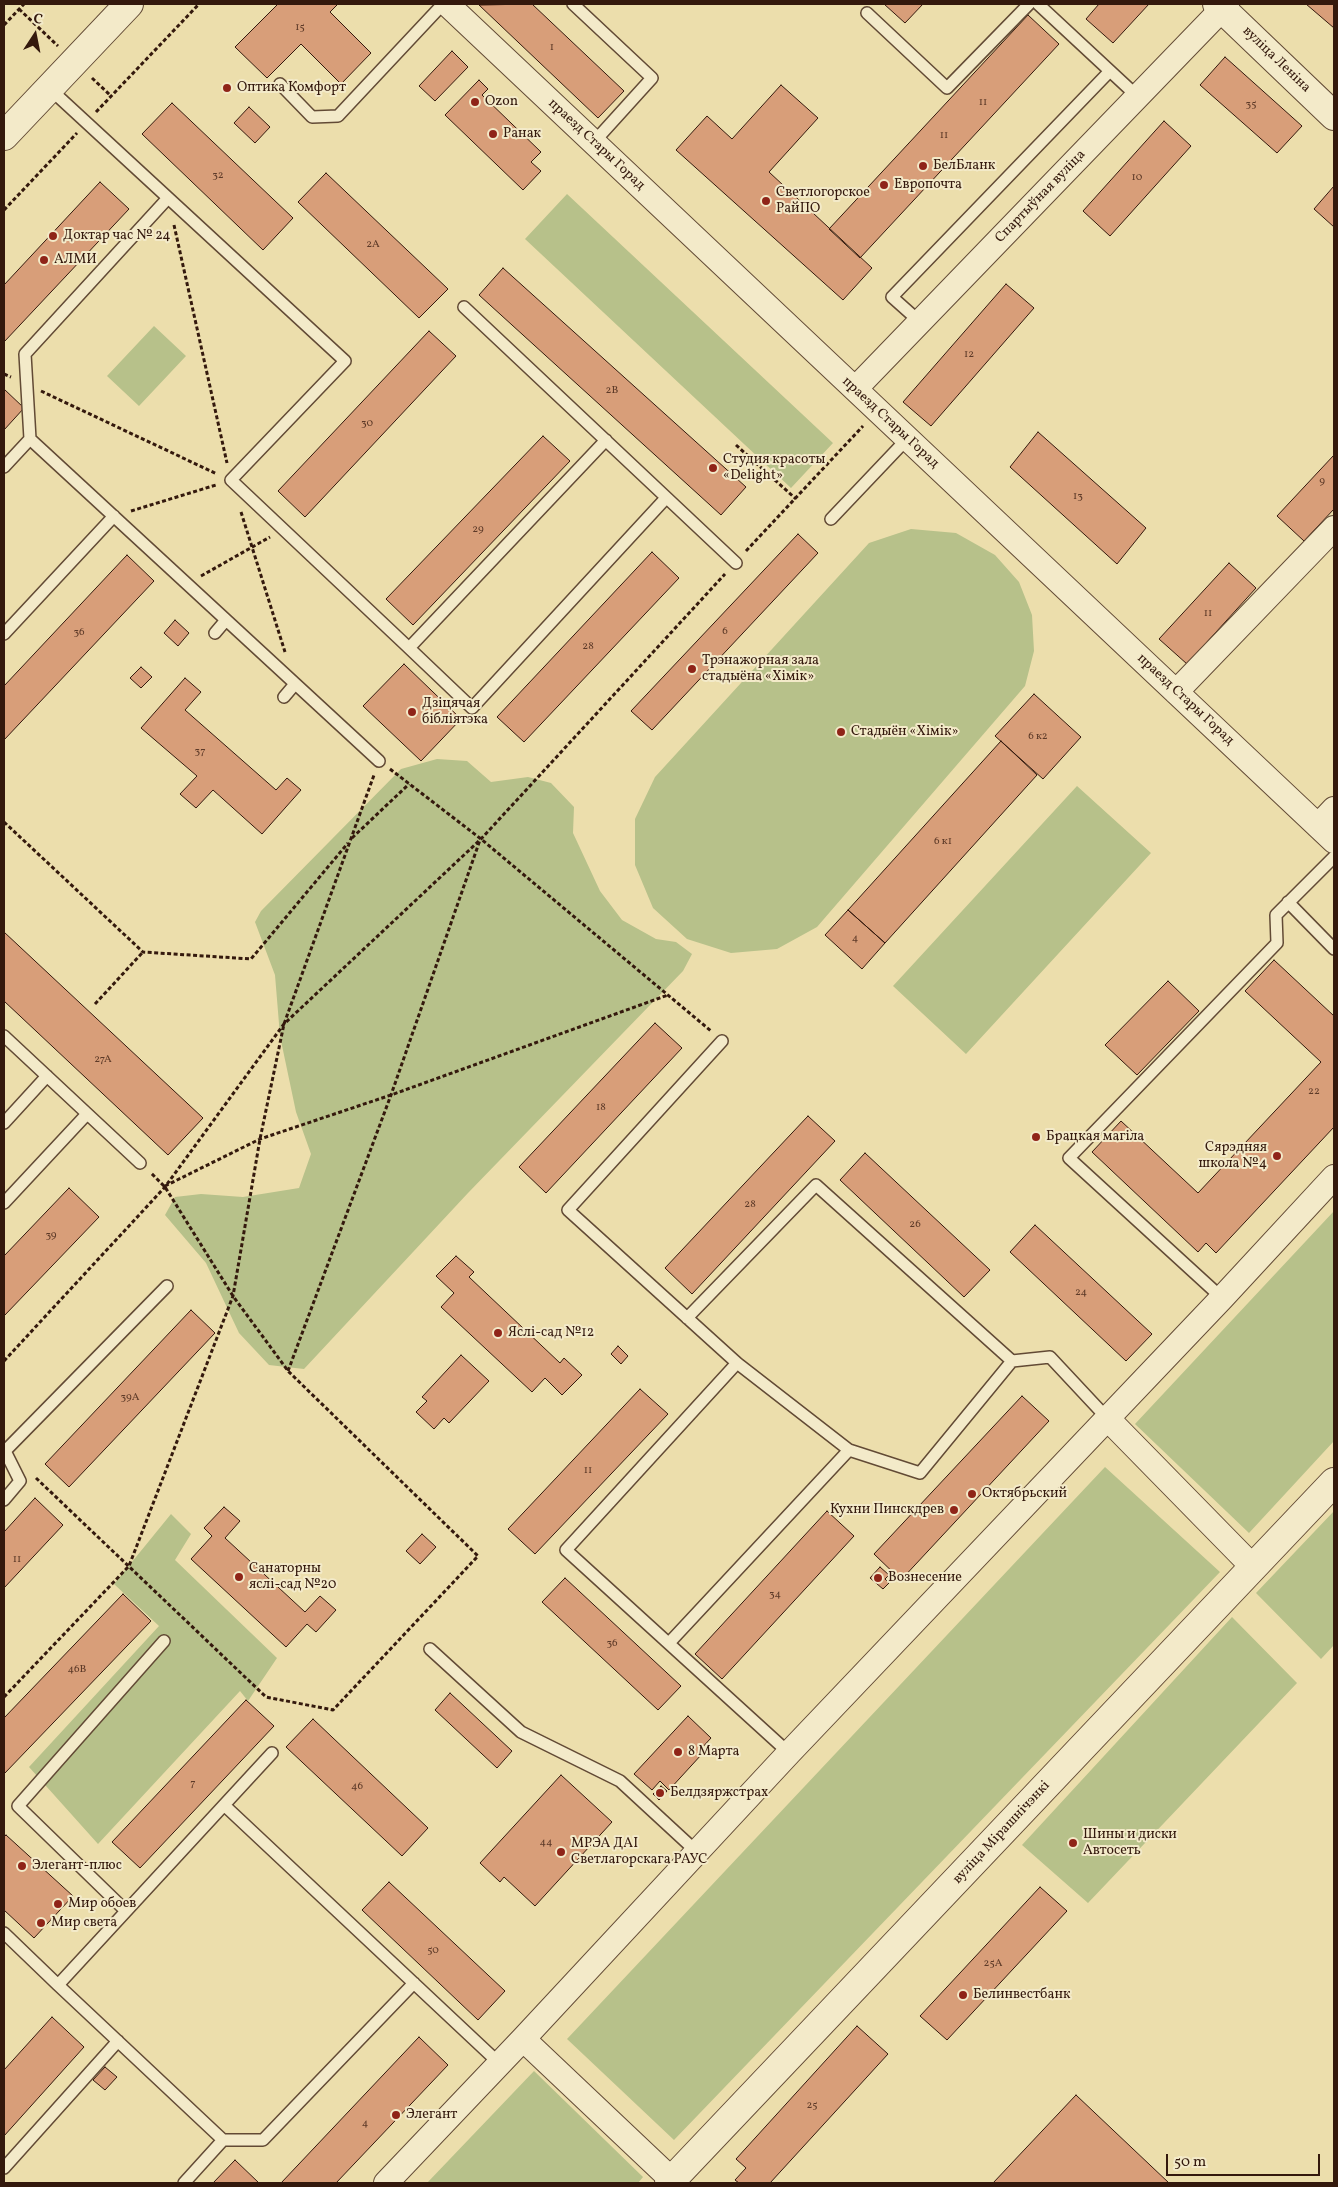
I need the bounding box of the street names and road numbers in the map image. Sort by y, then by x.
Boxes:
street label: вуліца Леніна [1238,23,1314,97]
street label: праезд Стары Горад [544,96,648,194]
street label: Спартыўная вуліца [992,147,1090,247]
street label: праезд Стары Горад [838,374,942,472]
street label: праезд Стары Горад [1133,651,1237,749]
street label: вуліца Мірашнічэнкі [950,1778,1054,1888]

